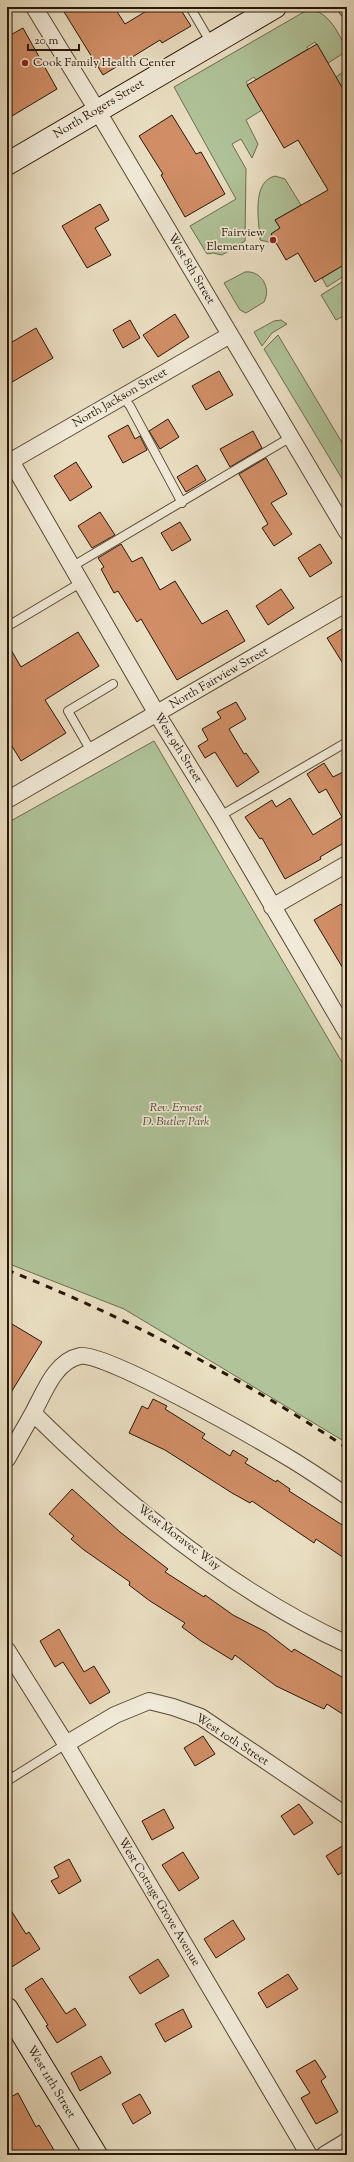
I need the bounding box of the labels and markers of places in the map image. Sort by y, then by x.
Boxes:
place label: Cook Family Health Center [33,54,176,72]
marker: Cook Family Health Center [20,58,30,68]
place label: Fairview Elementary [207,224,265,256]
marker: Fairview Elementary [268,235,278,245]

